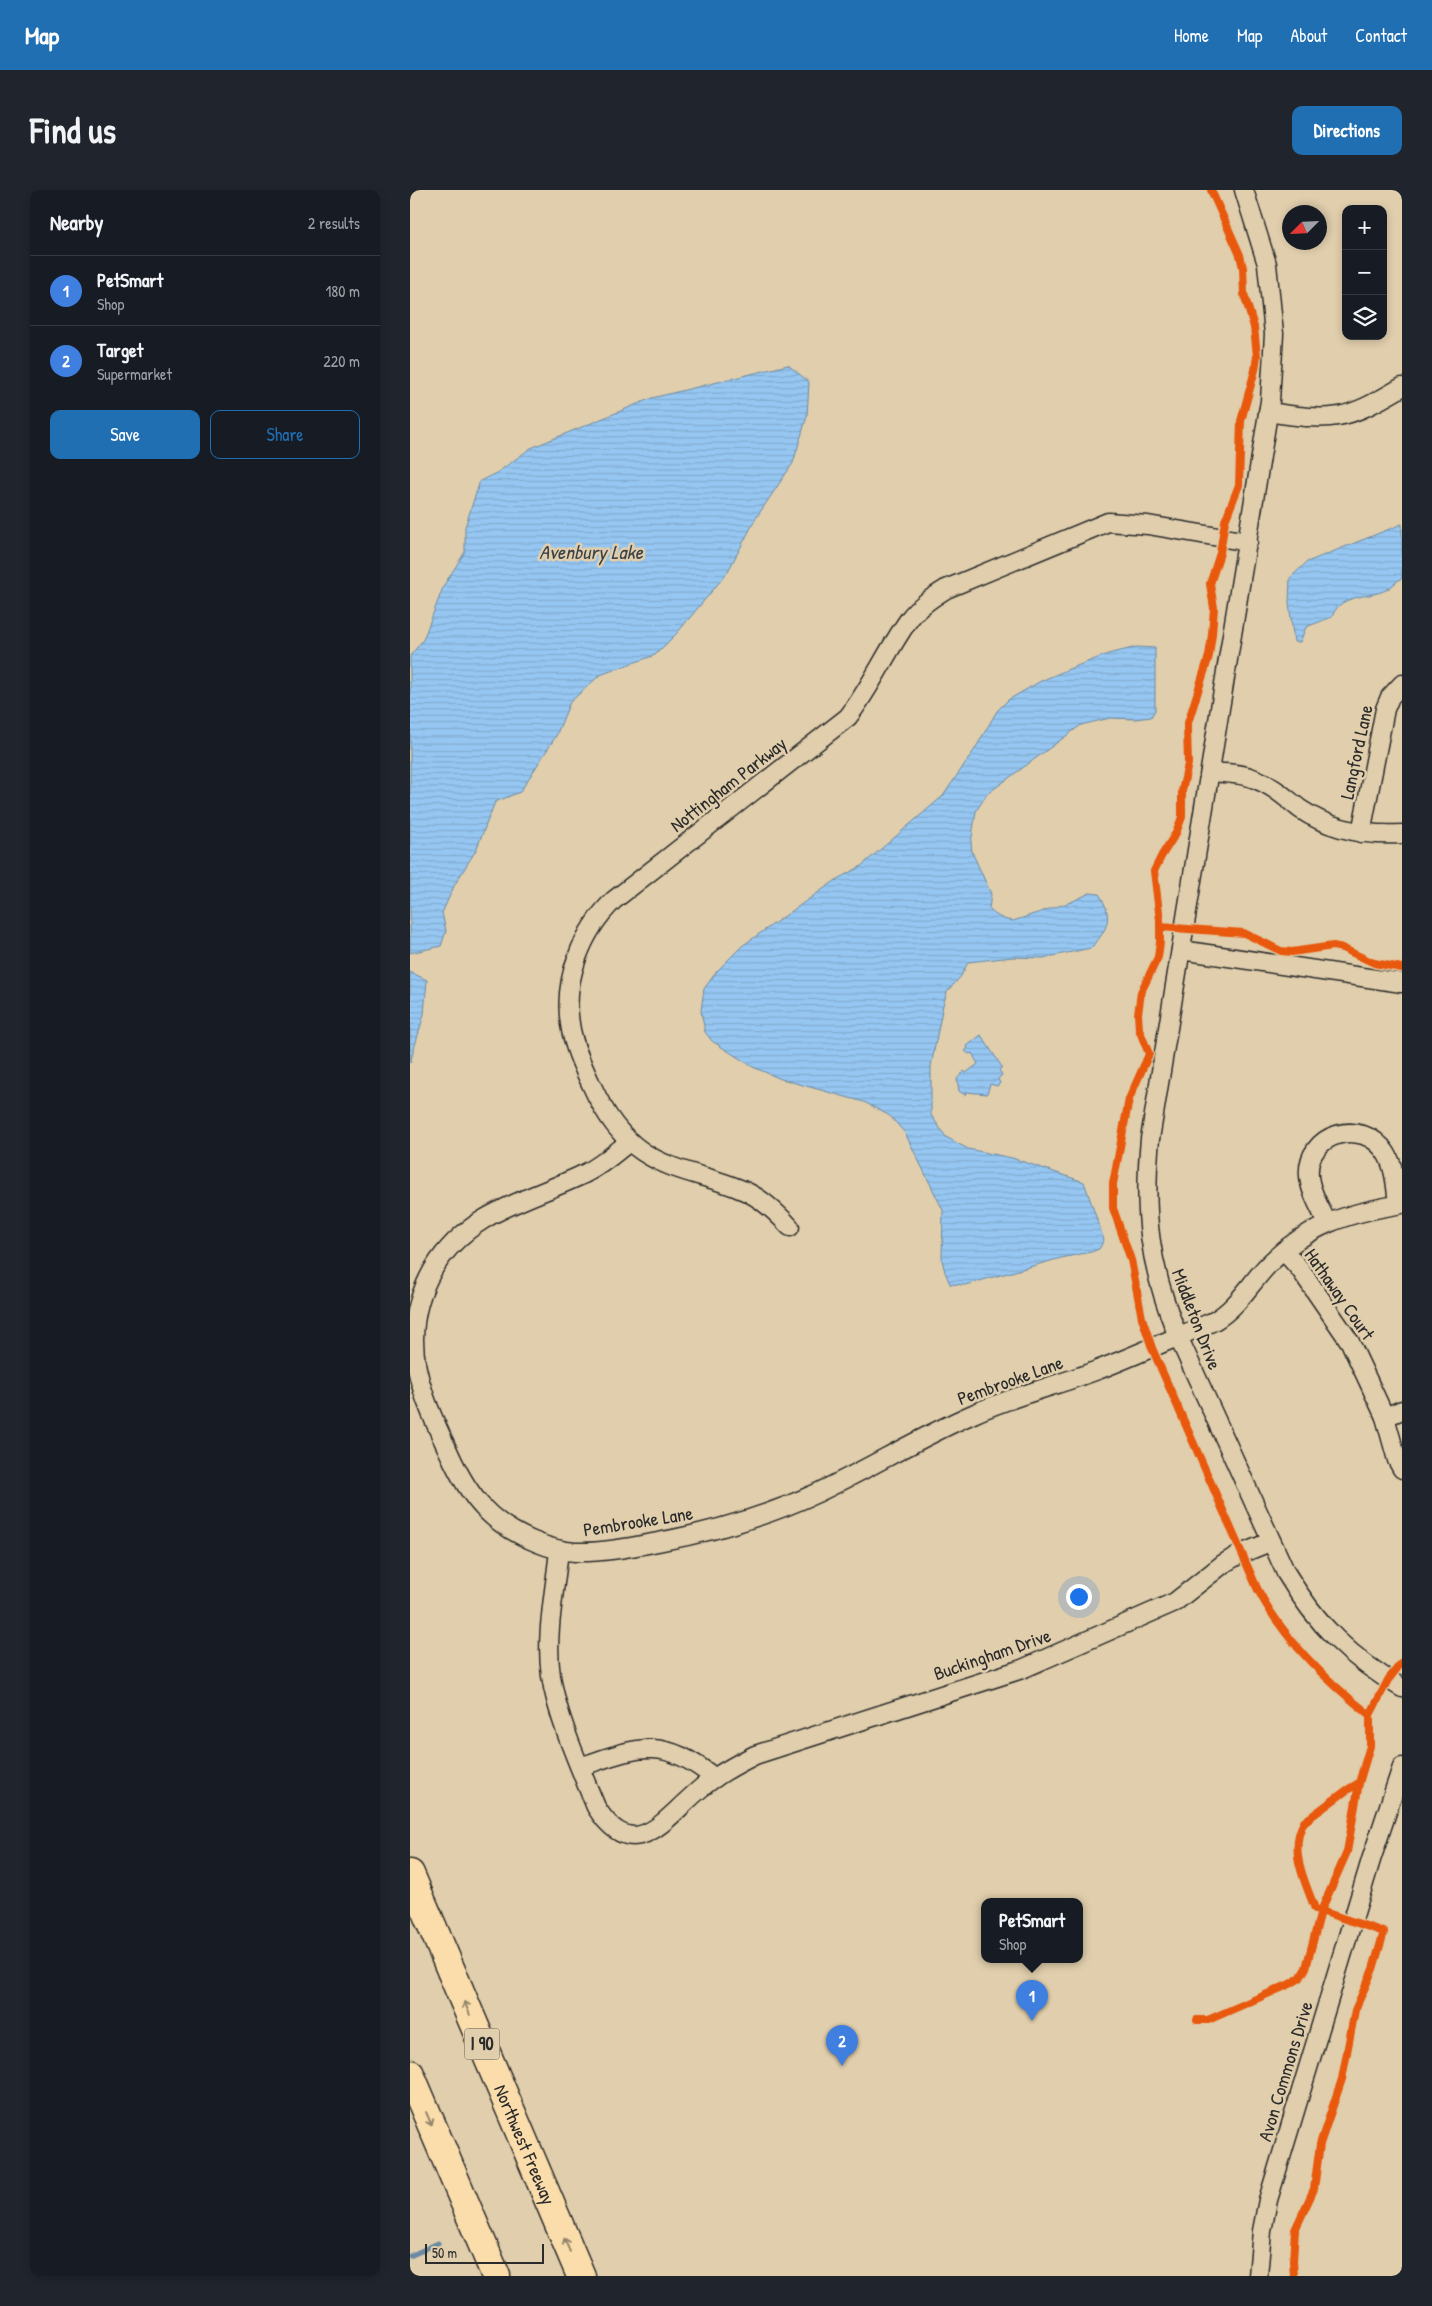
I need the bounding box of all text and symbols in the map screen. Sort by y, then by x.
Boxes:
text: Map [25,19,59,51]
text: Home [1174,23,1209,48]
text: Map [1237,23,1262,48]
text: About [1290,23,1327,48]
text: Contact [1355,23,1407,48]
button: Directions [1292,106,1402,155]
text: Find us [30,107,116,154]
north arrow [1282,205,1327,250]
map controls [1342,205,1387,340]
button: + [1342,205,1387,250]
text: Nearby [50,208,103,237]
text: 2 results [308,212,360,234]
button: − [1342,250,1387,295]
text: PetSmart [97,267,163,293]
text: 1 [63,280,69,302]
text: 180 m [326,280,360,302]
text: Shop [97,293,124,315]
button: layers [1342,295,1387,340]
text: Target [97,337,143,363]
text: 2 [62,350,70,372]
text: 220 m [323,350,360,372]
text: Supermarket [97,363,172,385]
button: Save [50,410,200,459]
button: Share [210,410,360,459]
water label: Avenbury Lake [539,538,644,566]
street label: Langford Lane [1333,702,1379,802]
street label: Nottingham Parkway [664,730,792,838]
street label: Hathaway Court [1299,1243,1381,1345]
street label: Middleton Drive [1166,1265,1228,1373]
street label: Pembrooke Lane [954,1349,1067,1411]
street label: Pembrooke Lane [581,1499,695,1542]
your location [1066,1584,1092,1610]
street label: Buckingham Drive [930,1622,1054,1686]
popup [981,1898,1083,1963]
text: PetSmart [999,1907,1065,1933]
text: Shop [999,1933,1026,1955]
pin: 1 [1016,1980,1048,2021]
street label: Avon Commons Drive [1251,1997,1319,2144]
one-way arrow [461,2001,471,2016]
pin: 2 [826,2025,858,2066]
road number: I 90 [464,2028,500,2060]
street label: Northwest Freeway [488,2080,562,2209]
one-way arrow [425,2111,434,2126]
one-way arrow [562,2238,572,2253]
scale bar [425,2241,544,2264]
text: 50 m [432,2243,457,2262]

